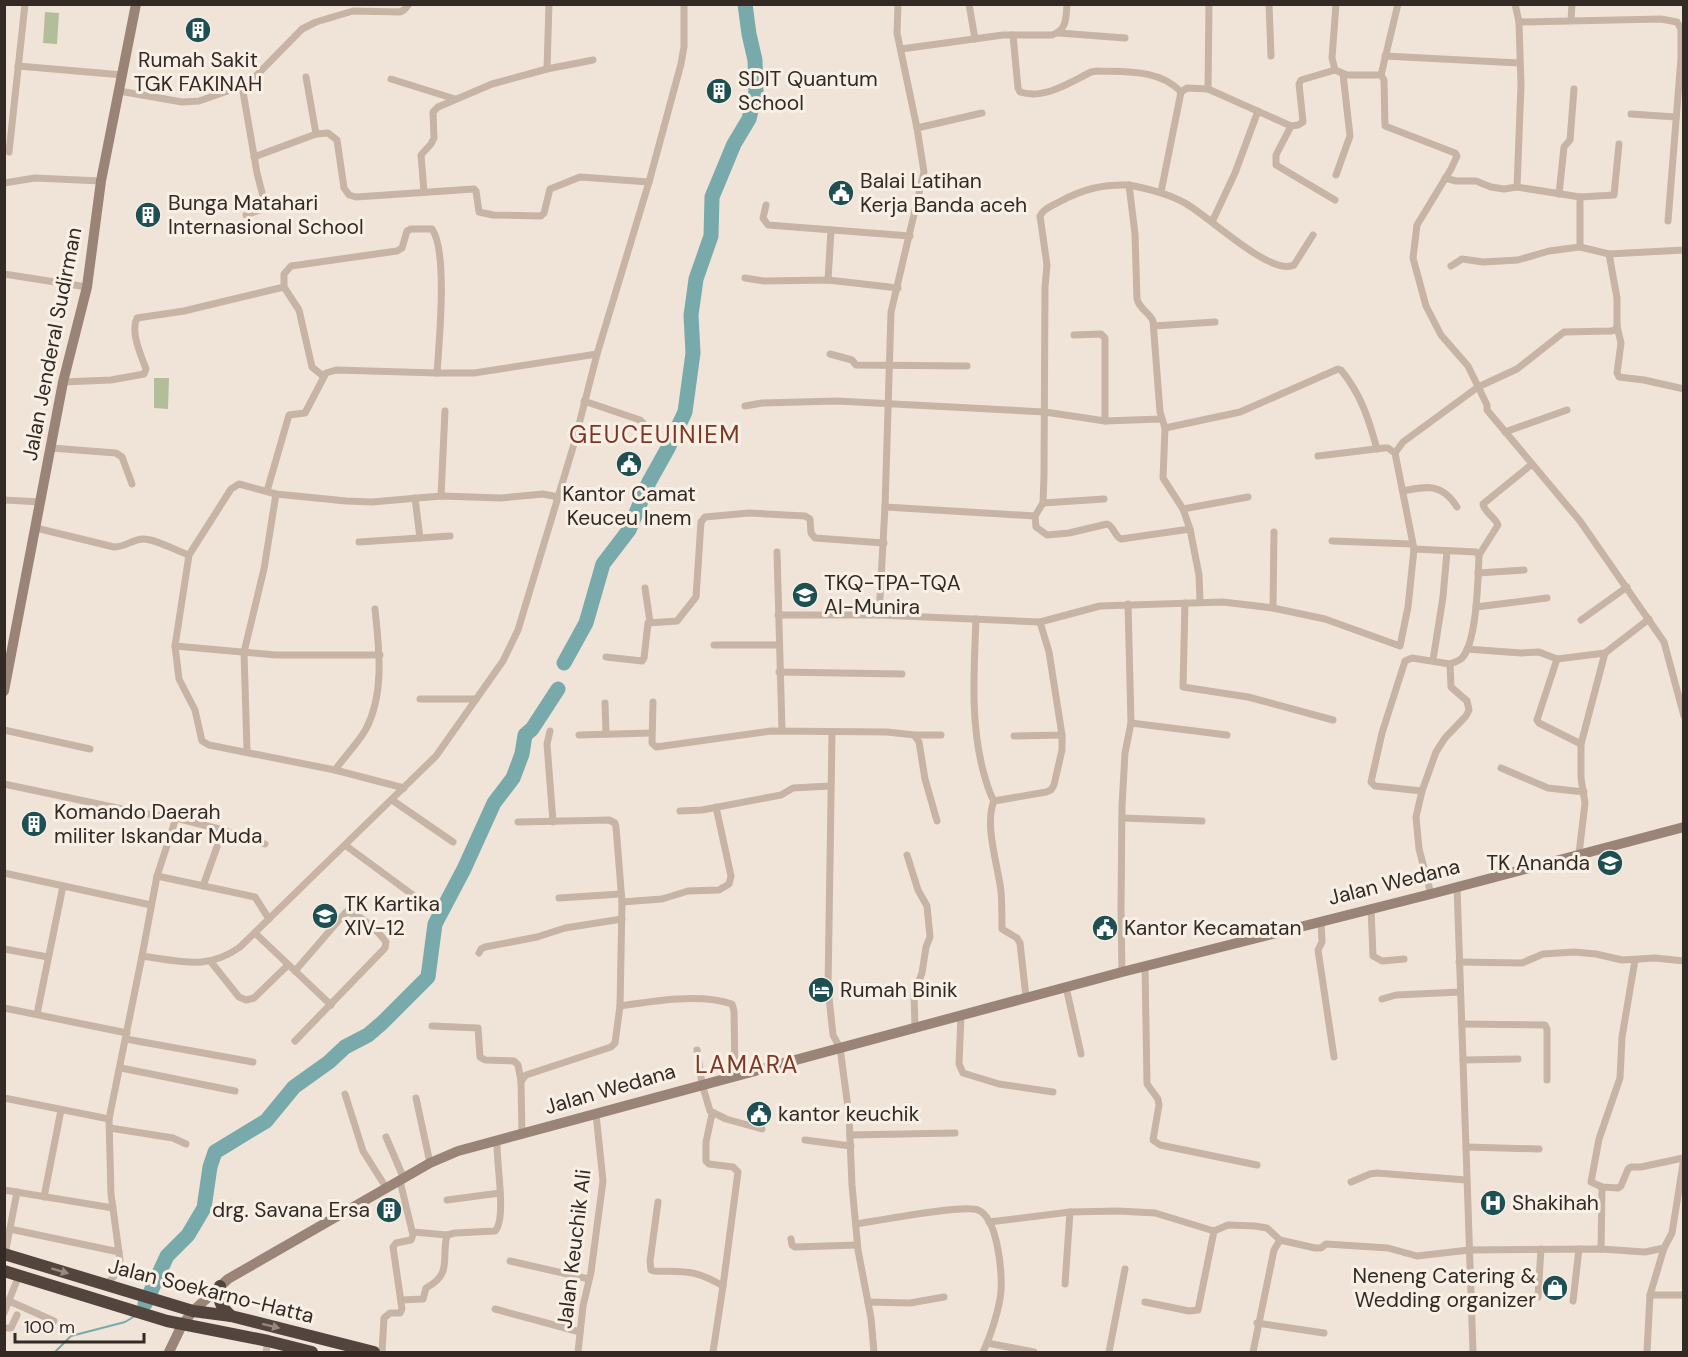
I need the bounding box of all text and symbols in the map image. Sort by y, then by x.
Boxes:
building icon: Rumah Sakit TGK FAKINAH [183,15,213,45]
place label: Rumah Sakit TGK FAKINAH [134,46,262,98]
place label: SDIT Quantum School [738,65,878,117]
building icon: SDIT Quantum School [704,76,734,106]
place label: Balai Latihan Kerja Banda aceh [860,167,1027,219]
public building icon: Balai Latihan Kerja Banda aceh [826,178,856,208]
place label: Bunga Matahari Internasional School [168,189,364,241]
building icon: Bunga Matahari Internasional School [133,200,163,230]
street label: Jalan Jenderal Sudirman [16,225,88,463]
district label: GEUCEUINIEM [569,419,741,450]
public building icon: Kantor Camat Keuceu Inem [614,449,644,479]
place label: Kantor Camat Keuceu Inem [562,480,696,532]
place label: TKQ-TPA-TQA Al-Munira [824,569,961,621]
school or university icon: TKQ-TPA-TQA Al-Munira [790,580,820,610]
place label: Komando Daerah militer Iskandar Muda [54,798,262,850]
building icon: Komando Daerah militer Iskandar Muda [19,809,49,839]
school or university icon: TK Ananda [1595,848,1625,878]
place label: TK Ananda [1486,849,1590,877]
street label: Jalan Wedana [1325,852,1463,912]
place label: TK Kartika XIV-12 [344,890,440,942]
school or university icon: TK Kartika XIV-12 [310,901,340,931]
public building icon: Kantor Kecamatan [1090,913,1120,943]
place label: Kantor Kecamatan [1124,914,1302,942]
hotel icon: Rumah Binik [806,975,836,1005]
place label: Rumah Binik [840,976,958,1004]
district label: LAMARA [695,1049,799,1080]
street label: Jalan Wedana [541,1057,679,1121]
public building icon: kantor keuchik [744,1099,774,1129]
place label: kantor keuchik [778,1100,920,1128]
street label: Jalan Keuchik Ali [550,1168,598,1330]
hospital icon: Shakihah [1478,1188,1508,1218]
place label: Shakihah [1512,1189,1599,1217]
building icon: drg. Savana Ersa [374,1195,404,1225]
place label: drg. Savana Ersa [212,1196,370,1224]
street label: Jalan Soekarno-Hatta [105,1252,317,1330]
place label: Neneng Catering & Wedding organizer [1353,1262,1536,1314]
one-way arrow [51,1267,69,1276]
shop icon: Neneng Catering & Wedding organizer [1540,1273,1570,1303]
scale bar [15,1306,144,1344]
text: 100 m [24,1315,75,1339]
one-way arrow [262,1322,280,1331]

